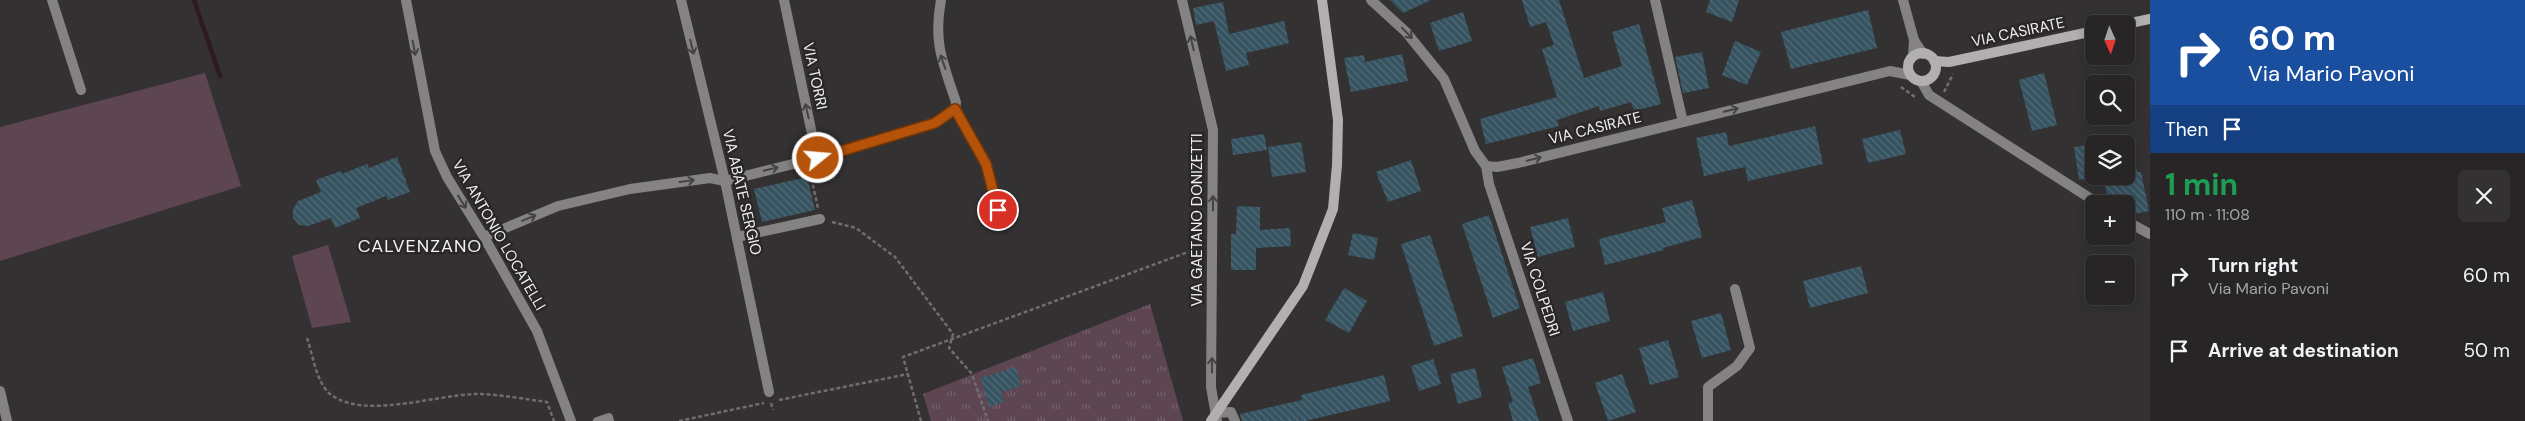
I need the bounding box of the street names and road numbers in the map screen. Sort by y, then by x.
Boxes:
street label: VIA CASIRATE [1970,12,2066,52]
street label: VIA TORRI [798,41,832,111]
street label: VIA CASIRATE [1547,107,1643,149]
street label: VIA ABATE SERGIO [718,127,766,257]
street label: VIA GAETANO DONIZETTI [1187,133,1207,307]
street label: VIA ANTONIO LOCATELLI [448,156,550,314]
street label: VIA COLPEDRI [1515,239,1565,339]

